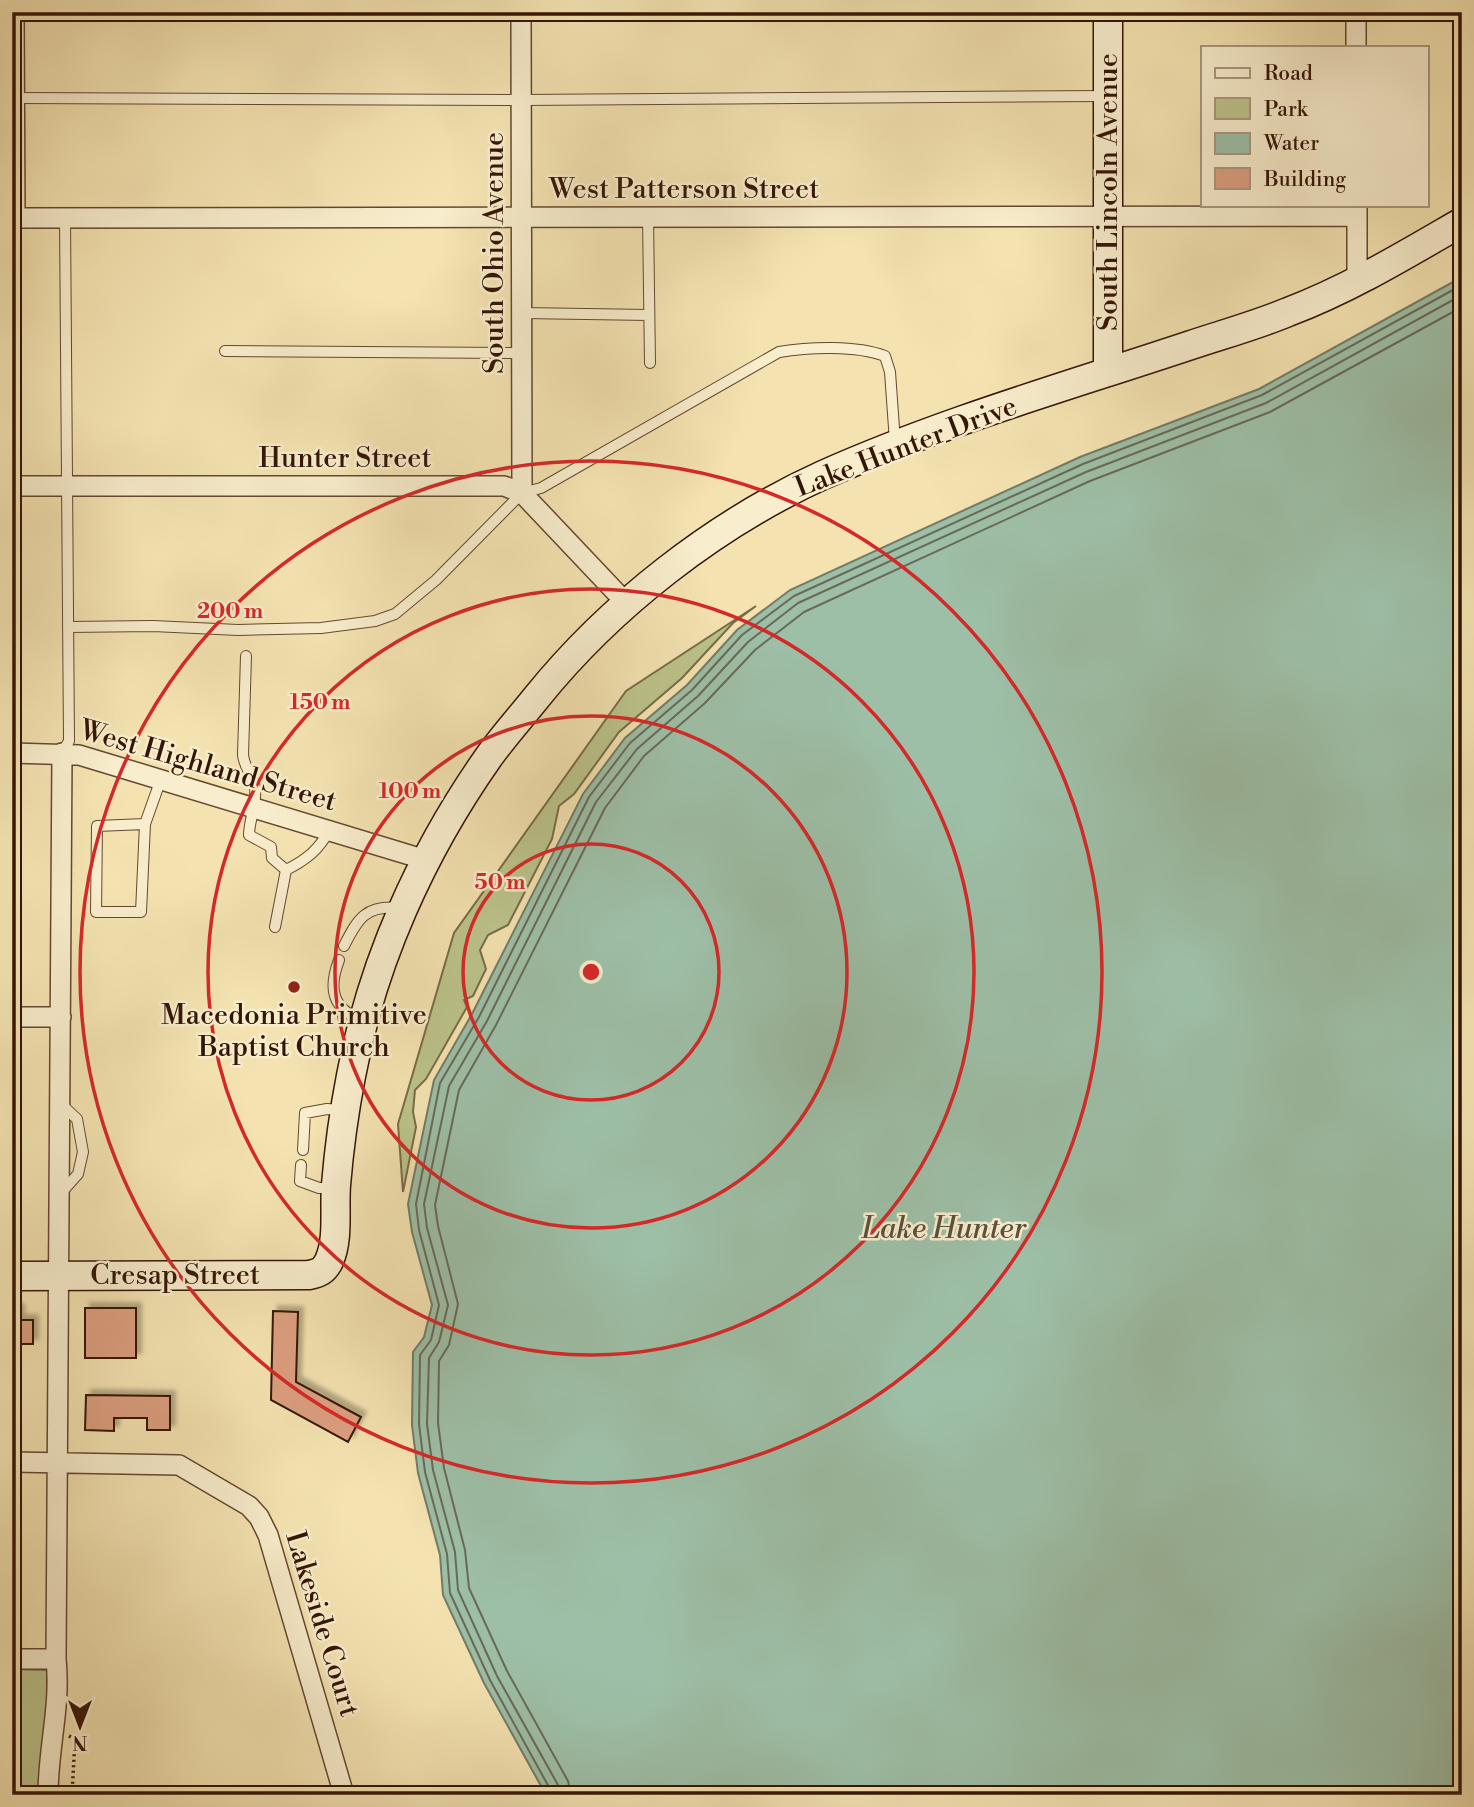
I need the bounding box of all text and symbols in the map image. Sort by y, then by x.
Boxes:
legend [1201,46,1428,206]
street label: South Lincoln Avenue [1091,53,1126,331]
text: Road [1264,61,1313,87]
text: Park [1264,97,1309,123]
text: Water [1263,131,1319,157]
street label: South Ohio Avenue [477,132,512,374]
text: Building [1263,167,1346,193]
street label: West Patterson Street [548,172,819,207]
street label: Lake Hunter Drive [790,389,1022,505]
street label: Hunter Street [259,441,431,476]
text: 200 m [197,599,263,625]
text: 150 m [290,690,350,716]
street label: West Highland Street [75,712,341,819]
text: 100 m [379,779,441,805]
text: 50 m [475,870,525,896]
centre of rings [579,960,603,984]
marker: Macedonia Primitive Baptist Church [286,979,302,995]
place label: Macedonia Primitive Baptist Church [161,998,427,1065]
water label: Lake Hunter [861,1210,1027,1248]
street label: Cresap Street [90,1258,260,1293]
street label: Lakeside Court [277,1527,367,1721]
north arrow [46,1692,116,1762]
text: N [72,1730,88,1754]

